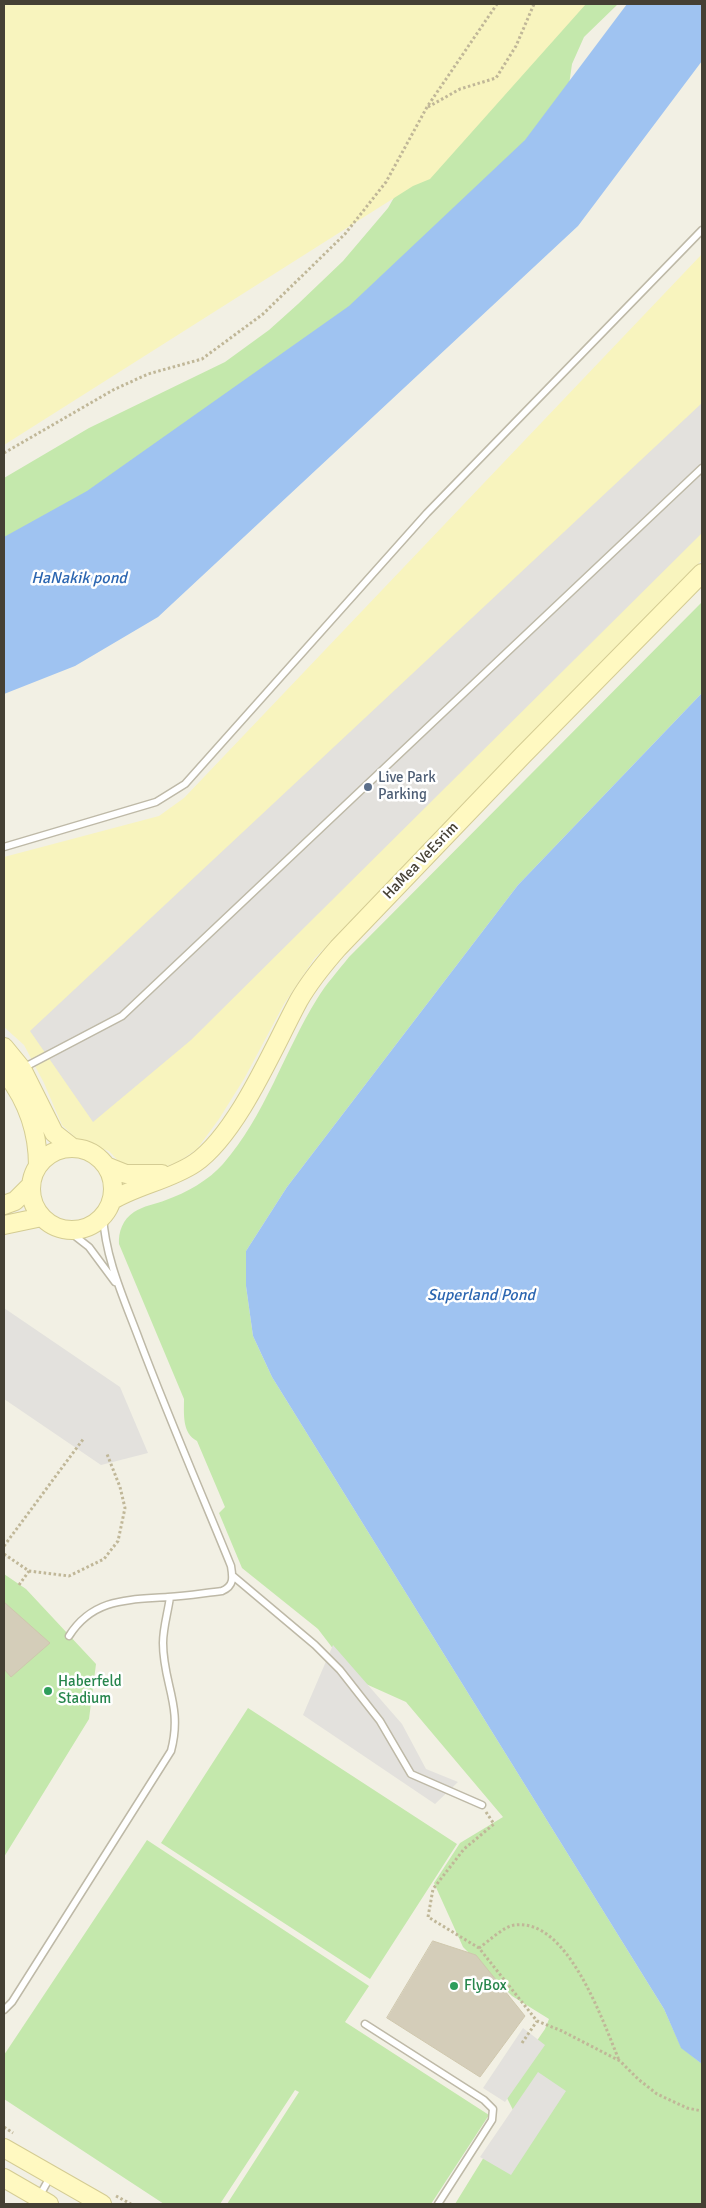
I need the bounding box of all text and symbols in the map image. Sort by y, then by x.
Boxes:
water label: HaNakik pond [31,569,127,589]
place label: Live Park Parking [378,769,436,804]
marker: Live Park Parking [362,781,374,793]
street label: HaMea VeEsrim [380,819,462,903]
water label: Superland Pond [427,1286,535,1306]
place label: Haberfeld Stadium [58,1673,122,1708]
marker: Haberfeld Stadium [42,1685,54,1697]
place label: FlyBox [464,1977,507,1995]
marker: FlyBox [448,1980,460,1992]

